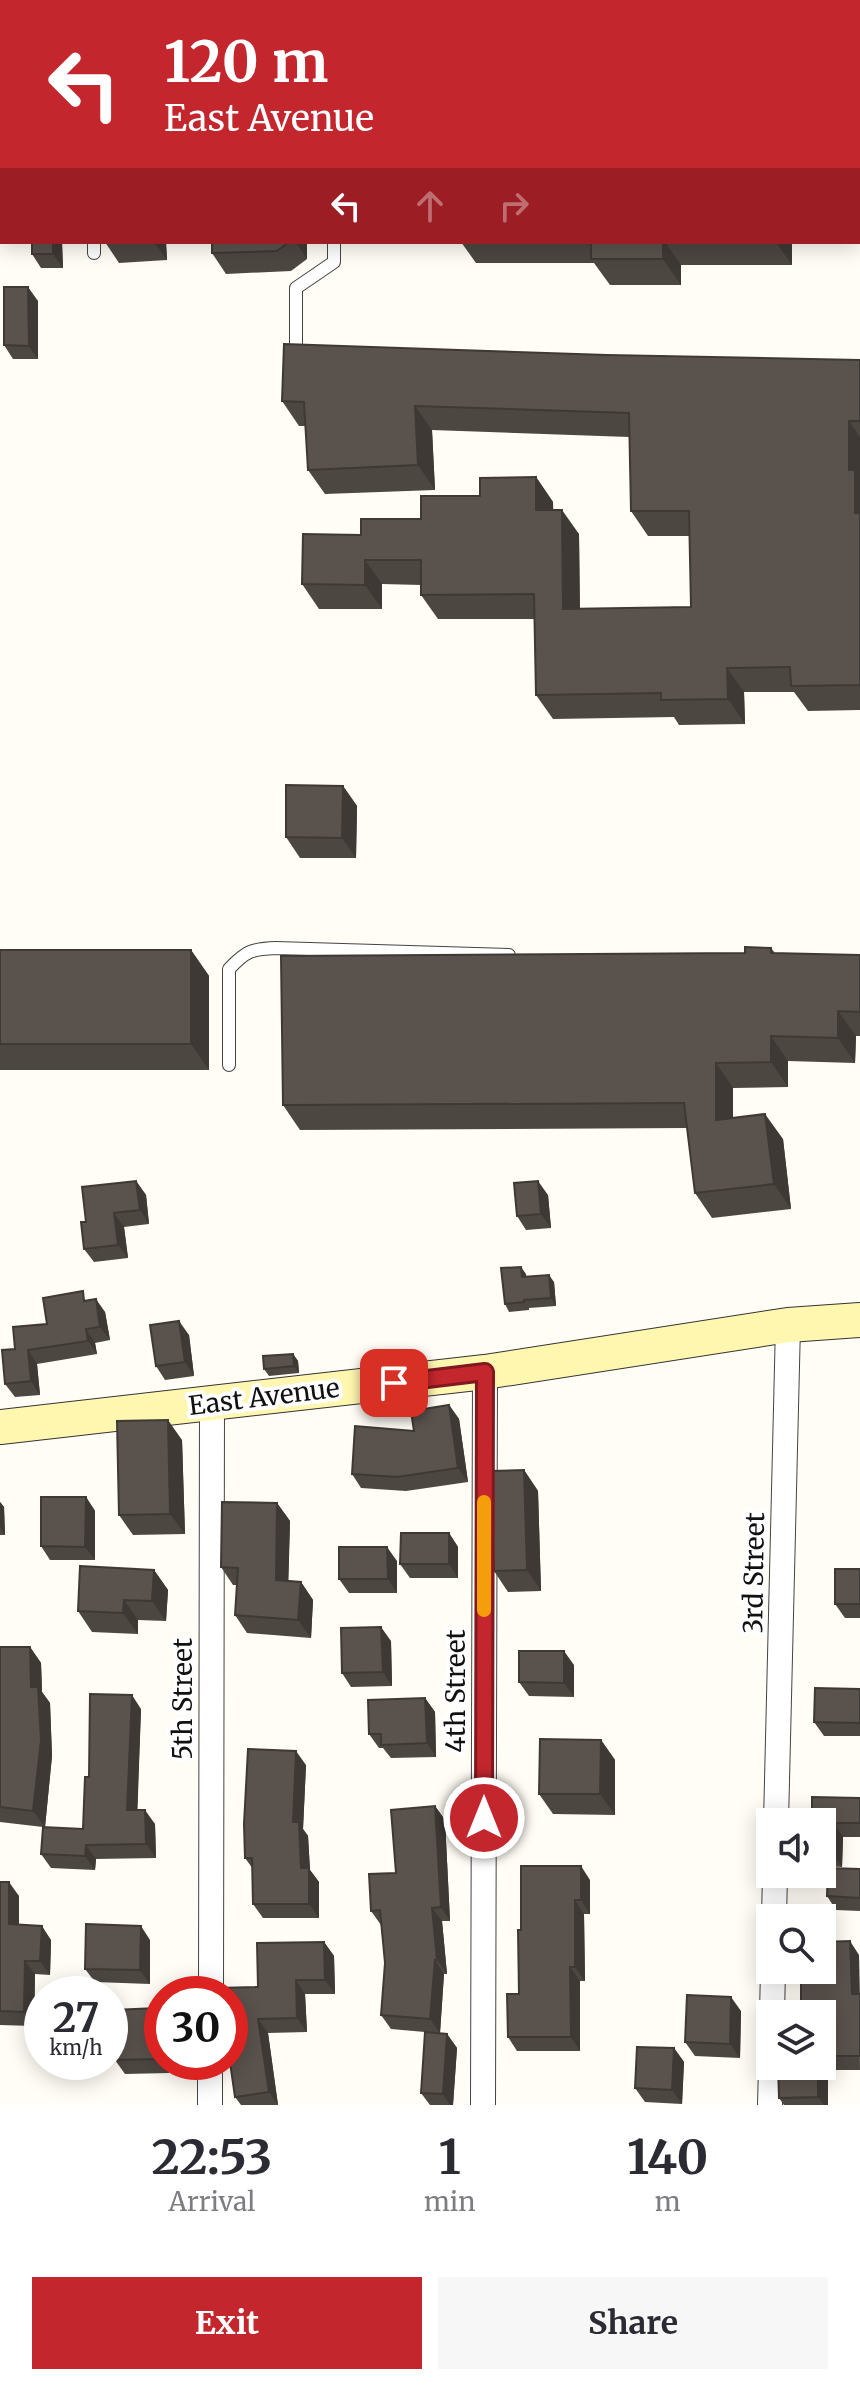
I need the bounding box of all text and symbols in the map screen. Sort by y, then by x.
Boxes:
text: 120 m [164,27,328,97]
icon: left [32,32,136,136]
text: East Avenue [164,96,374,141]
icon: left [324,184,368,228]
icon: ahead [408,184,452,228]
icon: right [492,184,536,228]
pin [360,1349,428,1417]
icon: arrive [372,1361,416,1405]
street label: East Avenue [187,1371,341,1422]
street label: 3rd Street [736,1512,771,1634]
street label: 4th Street [439,1629,472,1753]
street label: 5th Street [166,1638,199,1760]
position arrow [442,1776,526,1860]
map controls [756,1808,836,2080]
button: sound [756,1808,836,1888]
button: search [756,1904,836,1984]
speed limit sign: 30 [144,1976,248,2080]
text: 27 [53,1993,99,2043]
button: layers [756,2000,836,2080]
text: km/h [50,2035,102,2060]
text: 22:53 [152,2127,272,2187]
text: 1 [439,2127,461,2187]
text: 140 [627,2127,708,2187]
text: Arrival [169,2185,255,2218]
text: min [424,2185,475,2218]
text: m [655,2185,681,2218]
button: Exit [32,2277,422,2369]
button: Share [438,2277,828,2369]

